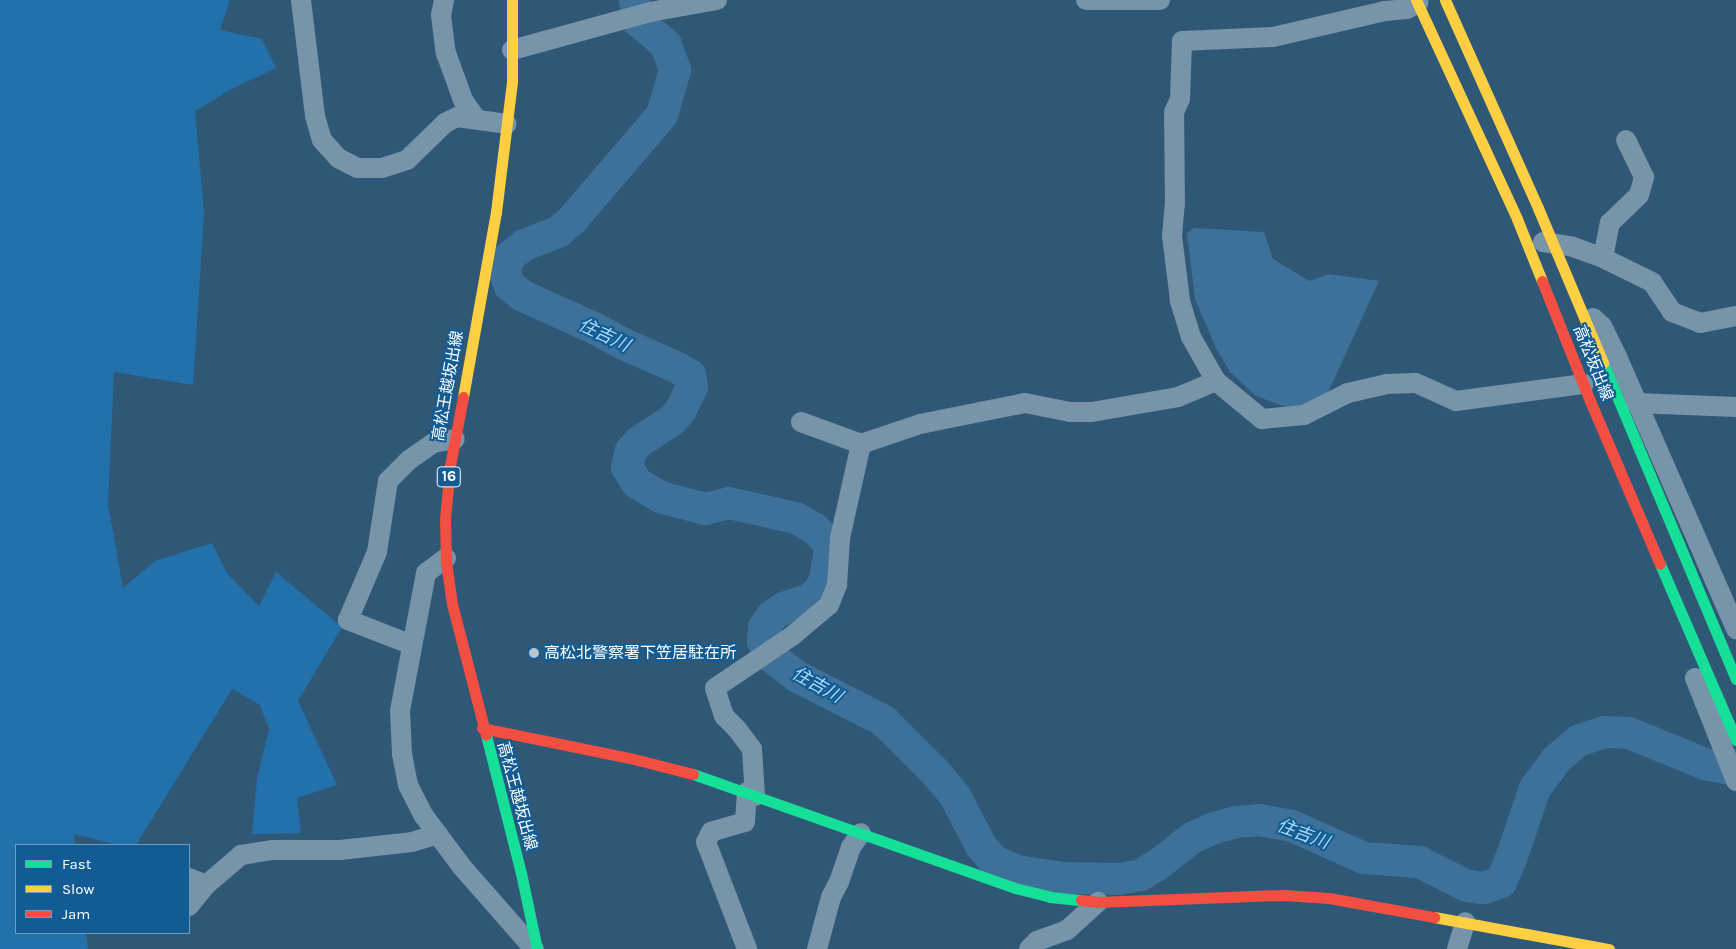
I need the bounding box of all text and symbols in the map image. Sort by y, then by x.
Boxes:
water label: 住吉川 [575,314,633,356]
street label: 高松坂出線 [1569,322,1617,404]
street label: 高松王越坂出線 [429,329,467,443]
road number: 16 [436,464,462,490]
place label: 高松北警察署下笠居駐在所 [544,643,736,663]
marker: 高松北警察署下笠居駐在所 [528,647,540,659]
water label: 住吉川 [788,662,846,708]
street label: 高松王越坂出線 [493,739,541,853]
water label: 住吉川 [1274,815,1332,853]
legend [15,844,190,934]
text: Fast [62,855,91,873]
text: Slow [62,880,94,898]
text: Jam [62,905,90,923]

